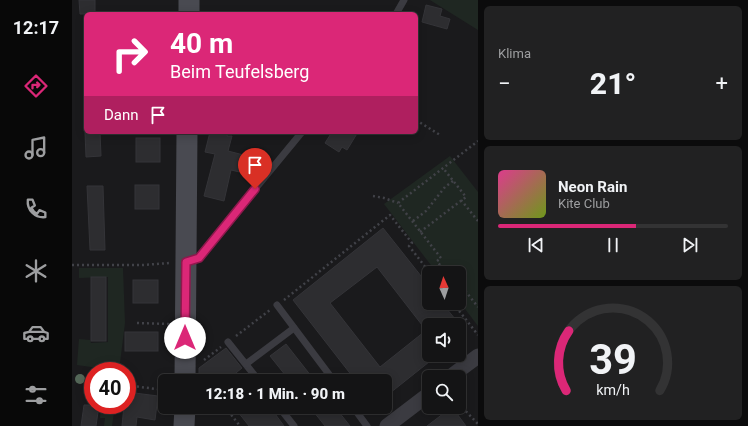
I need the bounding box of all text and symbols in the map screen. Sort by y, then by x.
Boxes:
text: 12:17 [13,17,59,38]
text: 40 m [170,27,233,60]
icon: right [104,28,156,80]
text: Klima [498,46,531,61]
text: Beim Teufelsberg [170,61,309,82]
text: 21° [590,66,636,101]
text: − [498,71,511,96]
text: + [716,71,728,96]
icon: directions [22,72,50,100]
icon: arrive [147,104,169,126]
text: Dann [104,106,139,124]
icon: music [22,134,50,162]
pin [238,148,272,189]
icon: arrive [244,154,266,176]
text: Neon Rain [558,178,627,196]
icon: phone [22,195,50,223]
text: Kite Club [558,196,610,211]
icon: previous [525,234,547,256]
icon: pause [602,234,624,256]
icon: next [679,234,701,256]
icon: climate [22,257,50,285]
north arrow [422,266,466,310]
map controls [422,266,466,414]
position arrow [164,317,206,359]
button: sound [422,318,466,362]
icon: car [22,319,50,347]
text: 39 [589,335,637,384]
speed limit sign: 40 [84,362,136,414]
button: search [422,370,466,414]
icon: filters [22,381,50,409]
text: km/h [596,382,630,398]
text: 12:18 · 1 Min. · 90 m [205,385,345,403]

